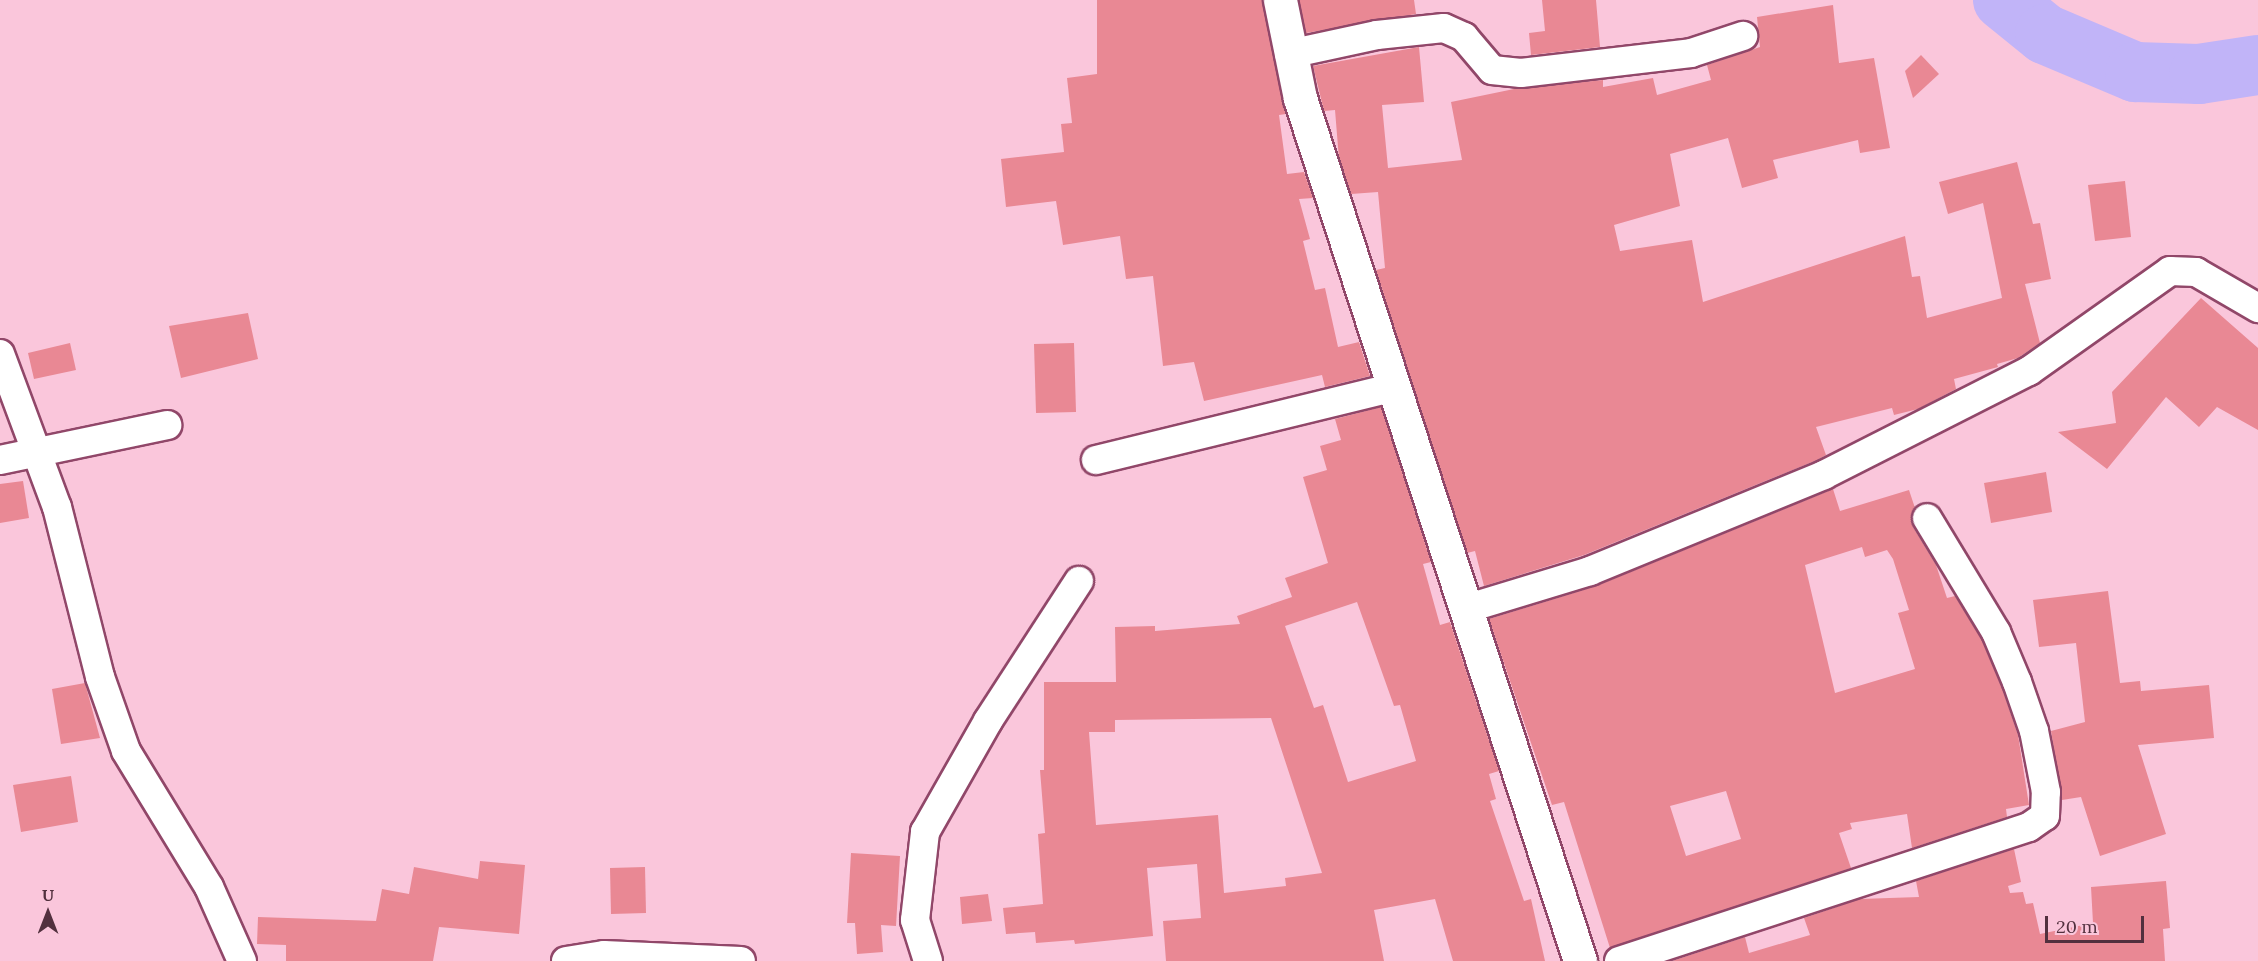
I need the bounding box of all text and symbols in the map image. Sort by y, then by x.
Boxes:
north arrow [18,883,78,943]
text: U [42,885,54,905]
scale bar [2048,904,2147,942]
text: 20 m [2056,915,2098,938]

